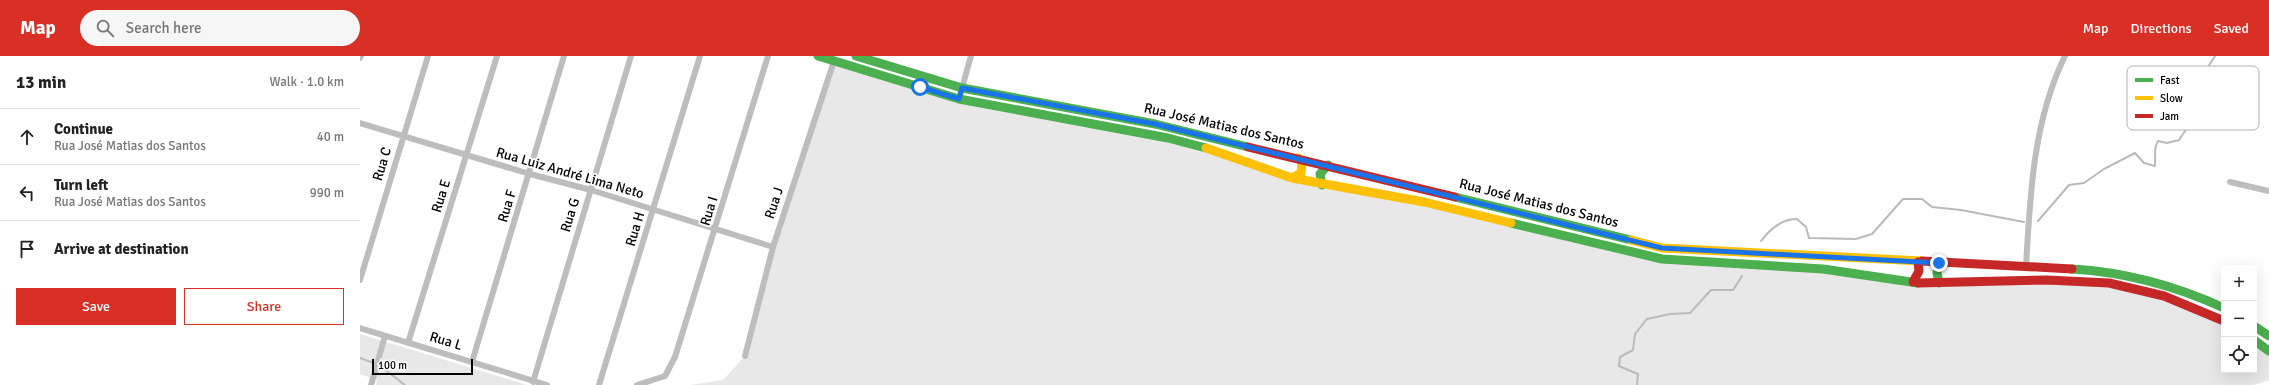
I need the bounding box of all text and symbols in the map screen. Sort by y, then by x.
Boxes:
search box [80,10,360,46]
text: Map [20,16,56,40]
icon: search [94,17,116,39]
text: Search here [126,19,201,37]
text: Map [2083,20,2109,37]
text: Directions [2131,20,2192,37]
text: Saved [2214,20,2249,37]
legend [2127,66,2259,130]
text: 13 min [16,72,66,93]
text: Walk · 1.0 km [270,74,344,90]
text: Fast [2160,74,2180,87]
route start [911,78,929,96]
text: Slow [2160,92,2183,105]
street label: Rua José Matias dos Santos [1142,99,1306,153]
text: Jam [2160,110,2179,123]
text: Continue [54,120,113,138]
icon: ahead [16,126,38,148]
text: 40 m [317,129,344,145]
text: Rua José Matias dos Santos [54,138,206,154]
street label: Rua Luiz André Lima Neto [494,144,646,202]
street label: Rua C [369,145,395,183]
street label: Rua José Matias dos Santos [1458,175,1620,231]
text: Turn left [54,176,108,194]
street label: Rua E [428,177,454,215]
icon: left [16,182,38,204]
text: 990 m [310,185,344,201]
street label: Rua J [761,185,787,221]
street label: Rua F [494,188,520,224]
text: Rua José Matias dos Santos [54,194,206,210]
street label: Rua I [696,194,722,228]
street label: Rua G [557,196,583,234]
street label: Rua H [622,210,648,248]
icon: arrive [16,238,38,260]
text: Arrive at destination [54,240,189,258]
route end [1930,254,1948,272]
map controls [2221,265,2257,373]
button: + [2221,265,2257,301]
button: Save [16,288,176,325]
button: Share [184,288,344,325]
button: − [2221,301,2257,337]
street label: Rua L [428,328,464,354]
button: locate [2221,337,2257,373]
scale bar [372,357,473,376]
text: 100 m [378,359,407,372]

